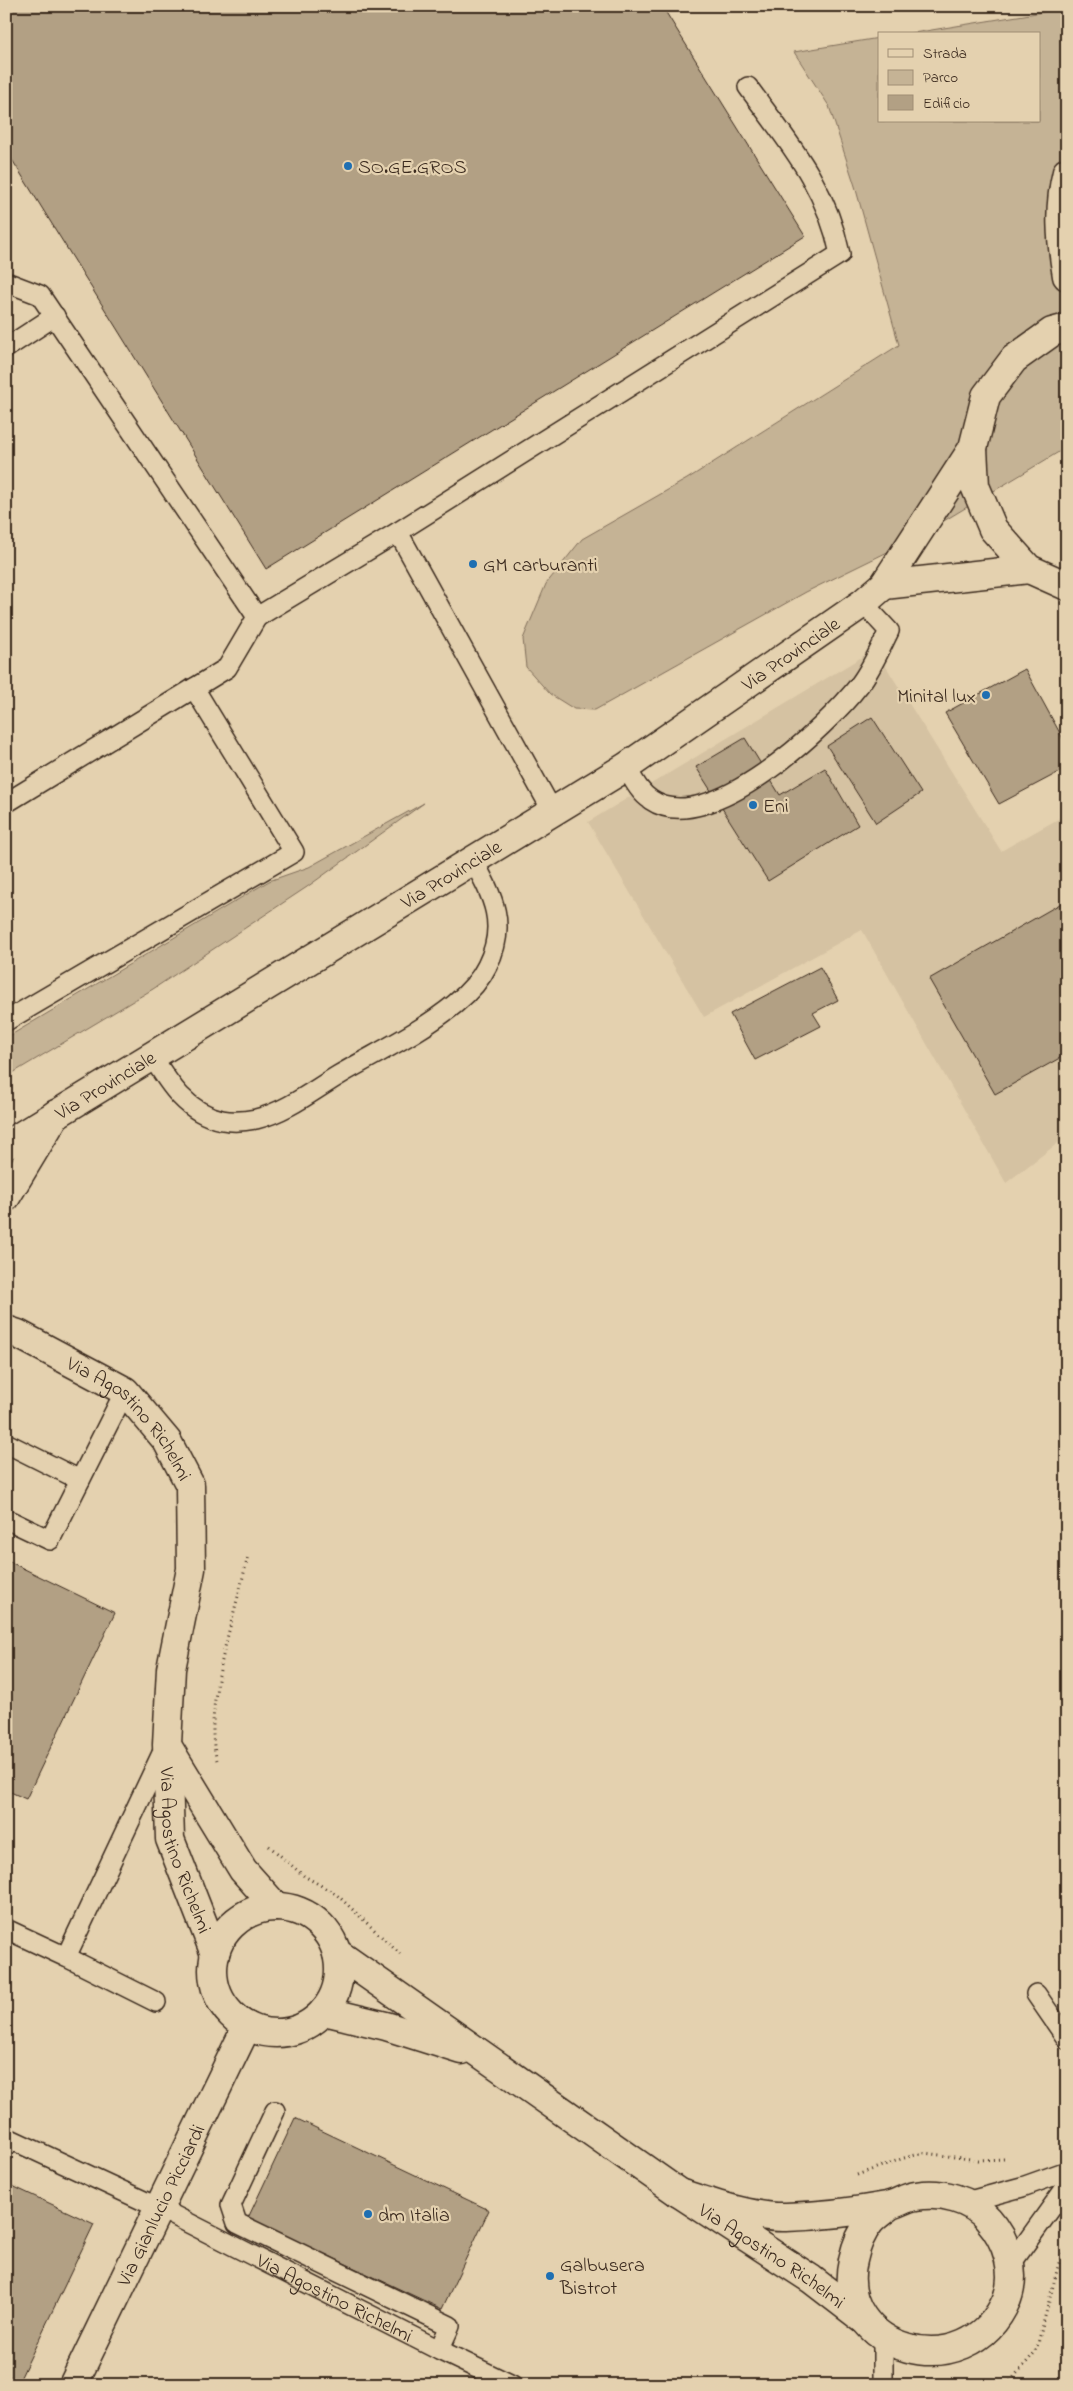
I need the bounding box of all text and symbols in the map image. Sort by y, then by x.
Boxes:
legend [878,32,1040,122]
text: Strada [923,43,967,65]
text: Parco [923,67,958,89]
text: Edificio [923,93,970,115]
place label: SO.GE.GROS [358,154,467,183]
marker: SO.GE.GROS [342,160,354,172]
place label: GM carburanti [483,552,598,581]
marker: GM carburanti [467,558,479,570]
street label: Via Provinciale [736,611,847,700]
place label: Minital lux [897,683,976,712]
marker: Minital lux [980,689,992,701]
place label: Eni [763,793,789,822]
marker: Eni [747,799,759,811]
street label: Via Provinciale [395,834,508,918]
street label: Via Provinciale [49,1045,162,1129]
street label: Via Agostino Richelmi [60,1350,197,1487]
street label: Via Agostino Richelmi [151,1766,218,1938]
street label: Via Gianlucio Picciardi [110,2120,214,2293]
street label: Via Agostino Richelmi [691,2197,851,2317]
place label: dm Italia [378,2202,450,2231]
marker: dm Italia [362,2208,374,2220]
street label: Via Agostino Richelmi [250,2247,417,2351]
place label: Galbusera Bistrot [559,2252,645,2304]
marker: Galbusera Bistrot [544,2270,556,2282]

